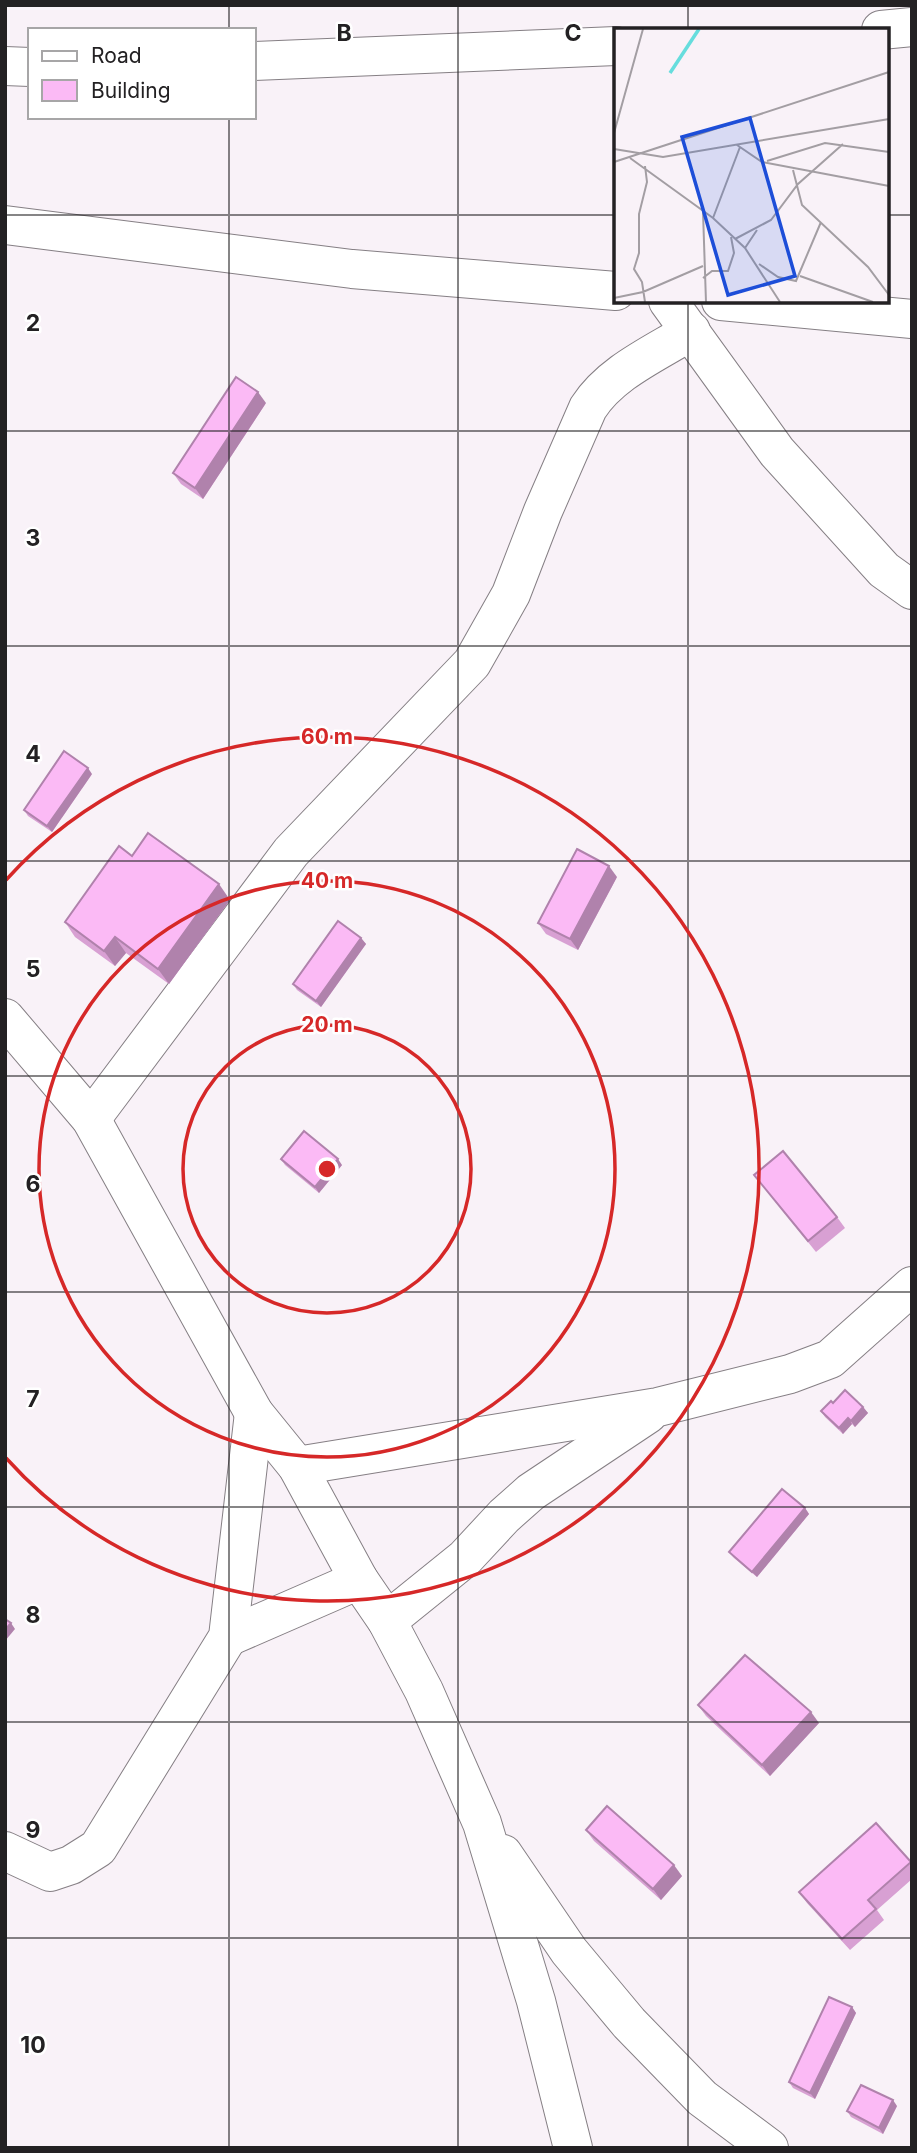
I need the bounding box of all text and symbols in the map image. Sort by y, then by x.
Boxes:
text: B [336,19,352,47]
text: C [564,19,582,47]
legend [28,28,256,119]
inset map [614,28,889,303]
text: Road [91,43,142,68]
text: Building [91,78,171,103]
text: 2 [26,309,40,337]
text: 3 [26,524,40,552]
text: 60 m [301,724,353,749]
text: 4 [25,740,41,768]
text: 40 m [301,868,353,893]
text: 5 [26,955,40,983]
text: 20 m [301,1012,353,1037]
centre of rings [315,1157,339,1181]
text: 6 [26,1170,40,1198]
text: 7 [26,1385,40,1413]
text: 8 [26,1601,40,1629]
text: 9 [26,1816,40,1844]
text: 10 [20,2031,46,2059]

